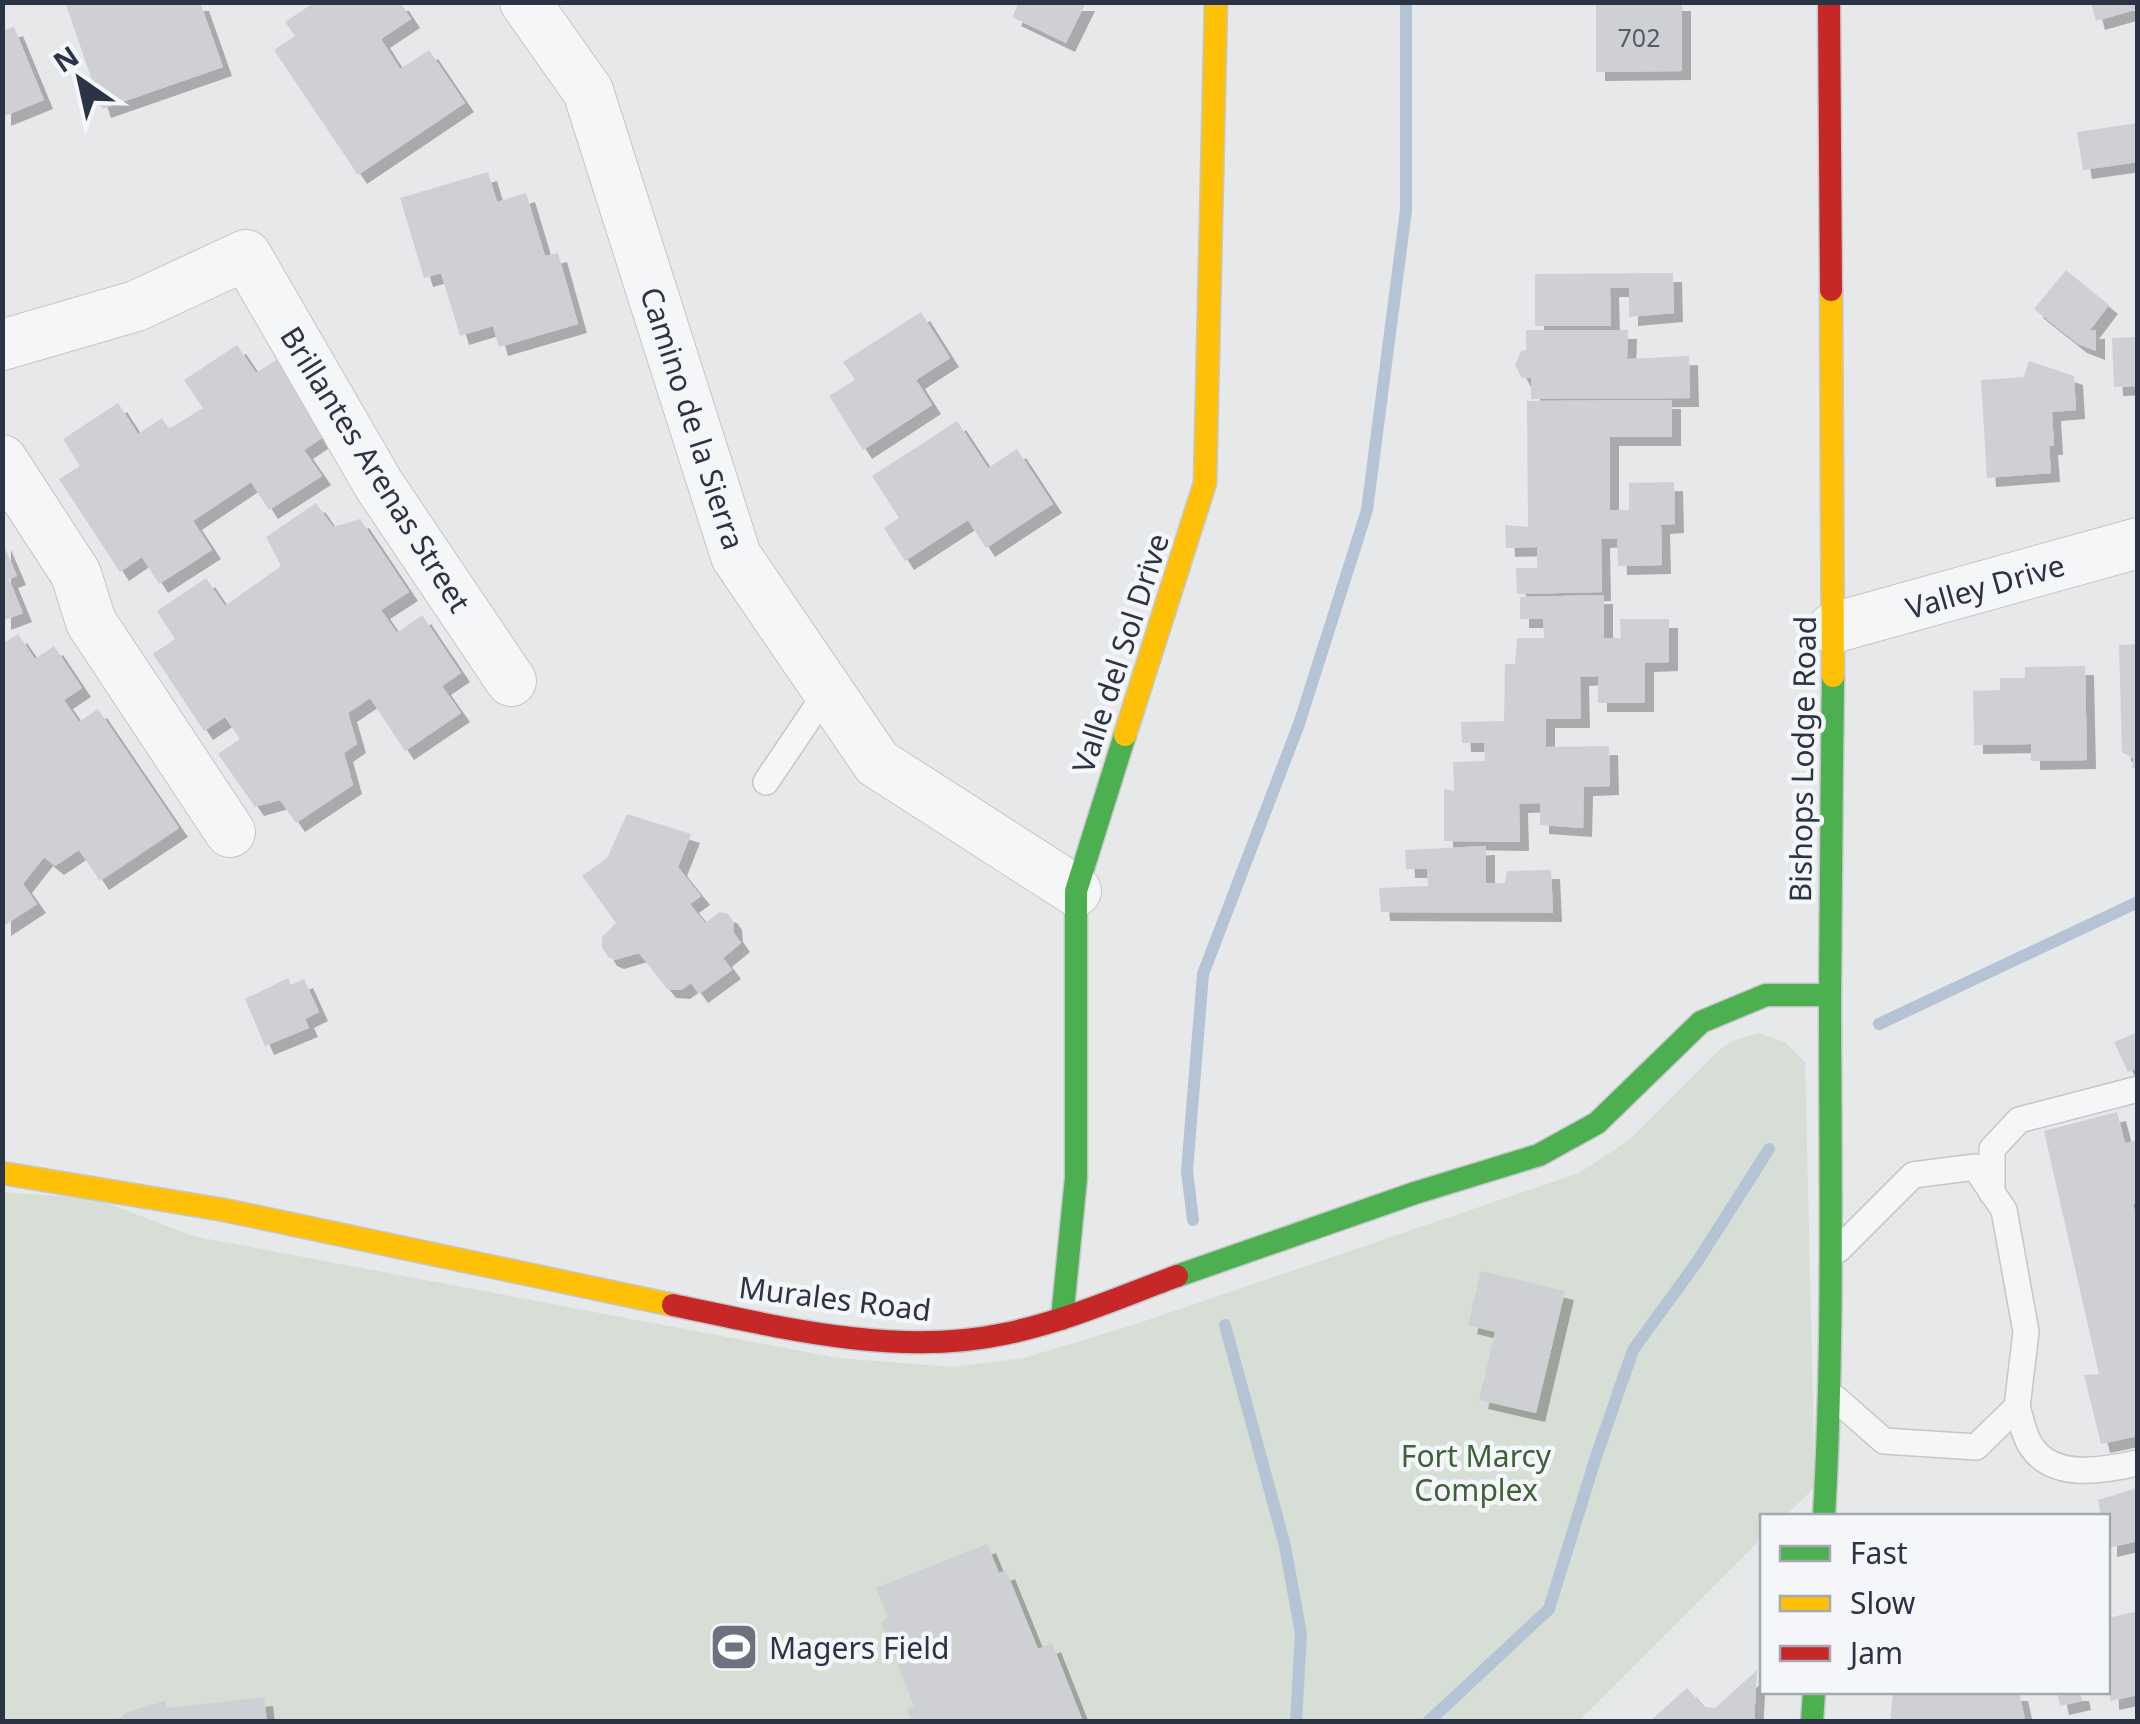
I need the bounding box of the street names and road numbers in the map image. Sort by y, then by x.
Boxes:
street label: Camino de la Sierra [631,281,755,555]
street label: Brillantes Arenas Street [271,318,481,620]
street label: Valle del Sol Drive [1062,528,1178,778]
street label: Valley Drive [1901,544,2069,628]
street label: Bishops Lodge Road [1779,615,1825,903]
street label: Murales Road [737,1266,933,1330]

